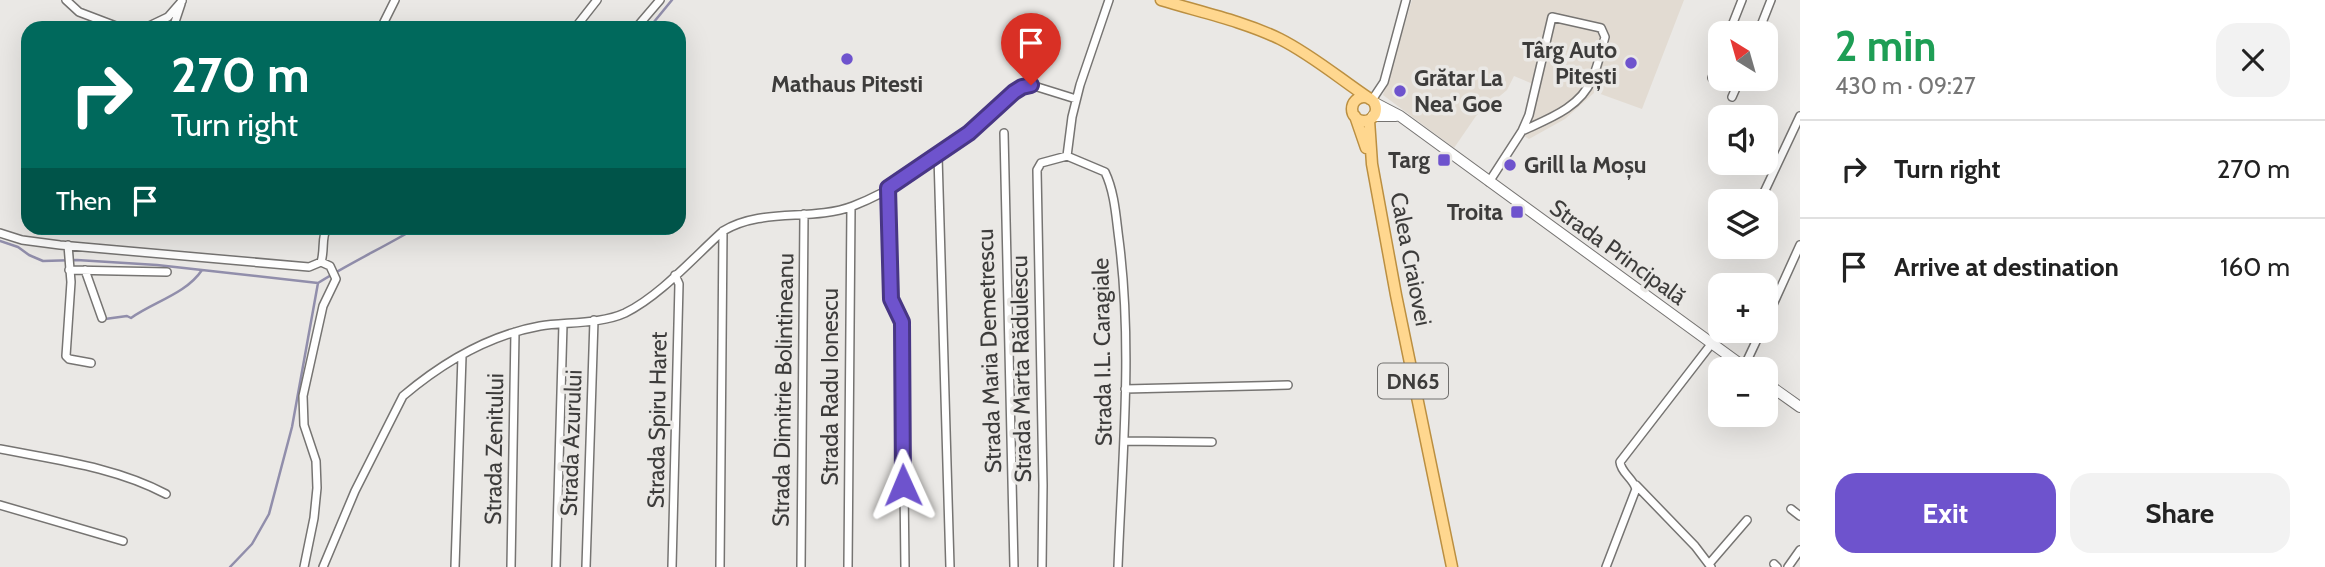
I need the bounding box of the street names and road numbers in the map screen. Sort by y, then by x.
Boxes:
street label: Calea Craiovei [1384,190,1438,328]
street label: Strada Principală [1544,193,1692,311]
street label: Strada Maria Demetrescu [971,228,1007,474]
street label: Strada Dimitrie Bolintineanu [767,253,799,527]
street label: Strada Marta Rădulescu [1005,255,1037,483]
street label: Strada I.L. Caragiale [1086,257,1118,446]
street label: Strada Radu Ionescu [816,288,844,486]
street label: Strada Spiru Haret [641,331,673,509]
road number: DN65 [1378,364,1448,398]
street label: Strada Azurului [554,369,588,517]
street label: Strada Zenitului [479,373,509,525]

